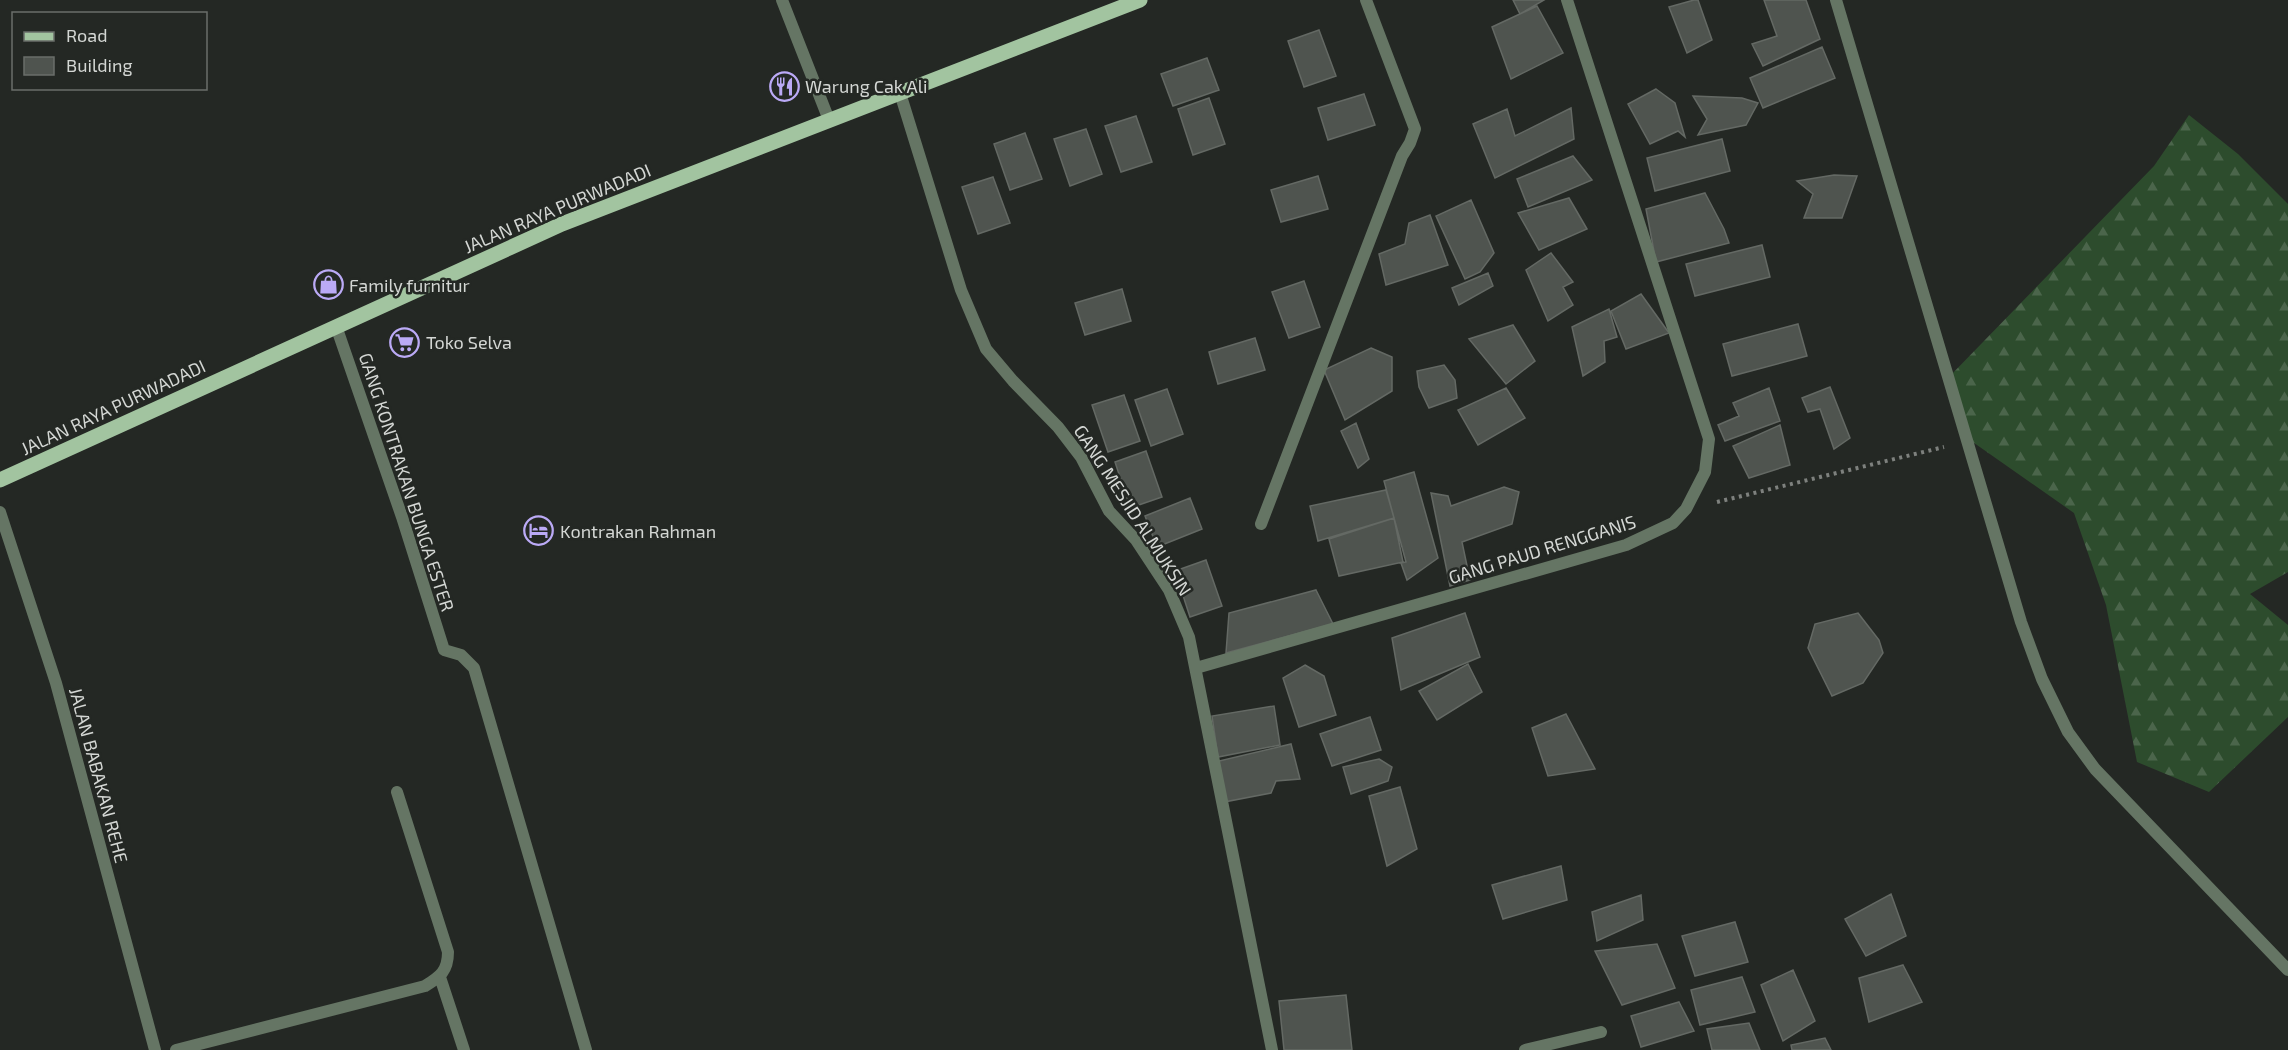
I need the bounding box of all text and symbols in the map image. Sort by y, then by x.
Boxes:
legend [12,12,207,90]
text: Road [66,24,107,46]
text: Building [66,54,133,76]
restaurant icon: Warung Cak Ali [768,70,800,102]
place label: Warung Cak Ali [805,75,927,97]
street label: JALAN RAYA PURWADADI [460,159,654,257]
shop icon: Family furnitur [312,269,344,301]
place label: Family furnitur [349,274,470,296]
supermarket icon: Toko Selva [389,326,421,358]
place label: Toko Selva [426,331,512,353]
street label: GANG KONTRAKAN BUNGA ESTER [355,350,459,614]
street label: JALAN RAYA PURWADADI [17,355,209,459]
street label: GANG MESJID ALMUKSIN [1070,420,1196,600]
street label: GANG PAUD RENGGANIS [1446,510,1638,588]
hotel icon: Kontrakan Rahman [523,515,555,547]
place label: Kontrakan Rahman [560,520,716,542]
street label: JALAN BABAKAN REHE [65,685,133,865]

